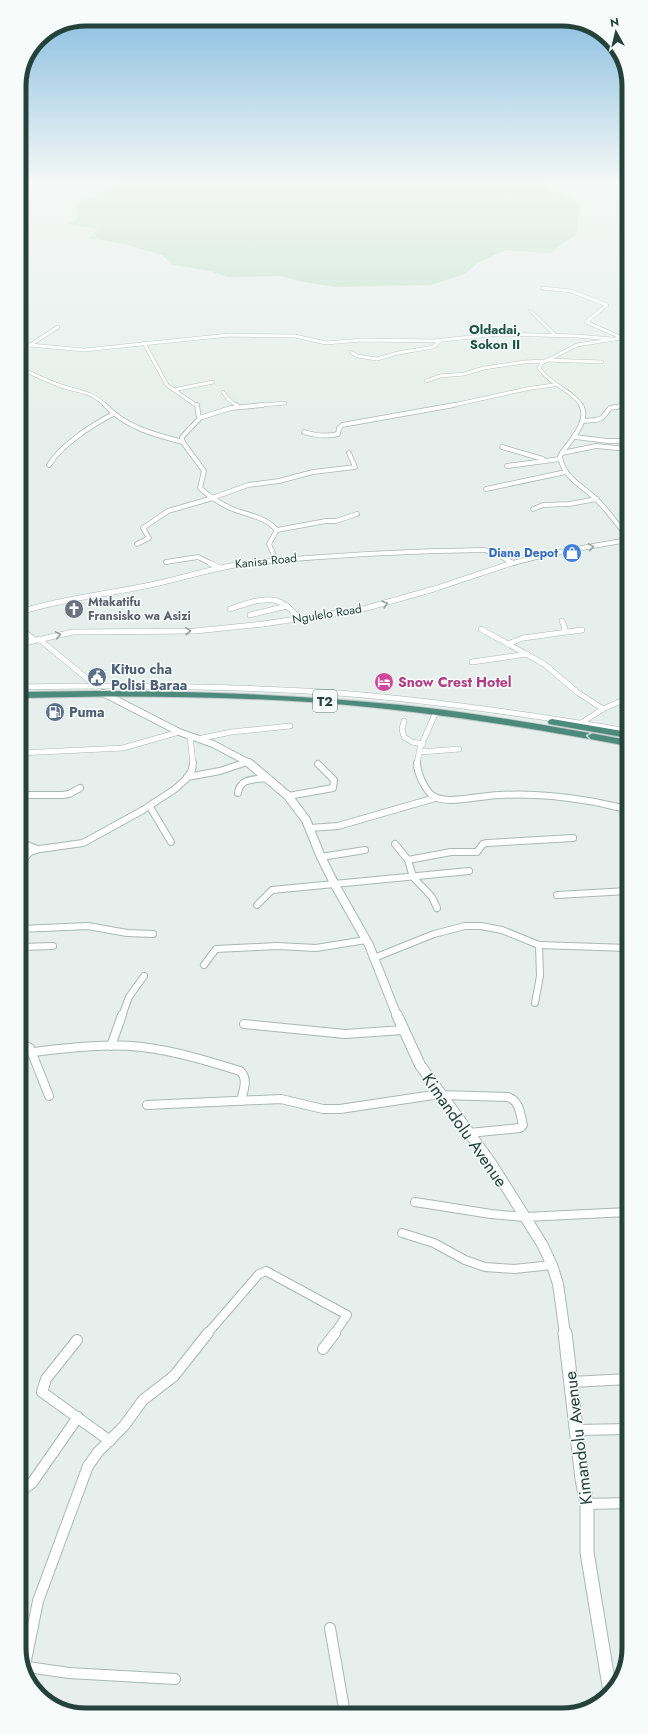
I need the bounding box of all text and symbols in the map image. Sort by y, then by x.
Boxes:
north arrow [596,12,636,52]
text: N [609,14,620,31]
district label: Oldadai, Sokon II [469,320,521,354]
shop icon: Diana Depot [561,542,583,564]
one-way arrow [588,543,595,552]
place label: Diana Depot [488,544,558,562]
street label: Kanisa Road [234,549,298,573]
place label: Mtakatifu Fransisko wa Asizi [88,593,191,625]
church icon: Mtakatifu Fransisko wa Asizi [63,598,85,620]
street label: Ngulelo Road [291,600,363,628]
one-way arrow [382,600,389,609]
one-way arrow [185,627,191,636]
one-way arrow [55,631,61,640]
place label: Kituo cha Polisi Baraa [111,659,187,695]
public building icon: Kituo cha Polisi Baraa [86,666,108,688]
hotel icon: Snow Crest Hotel [373,671,395,693]
place label: Snow Crest Hotel [398,672,512,692]
road number: T2 [313,690,337,712]
fuel station icon: Puma [44,701,66,723]
place label: Puma [69,702,105,722]
one-way arrow [586,732,592,741]
street label: Kimandolu Avenue [417,1068,513,1192]
street label: Kimandolu Avenue [558,1370,598,1506]

